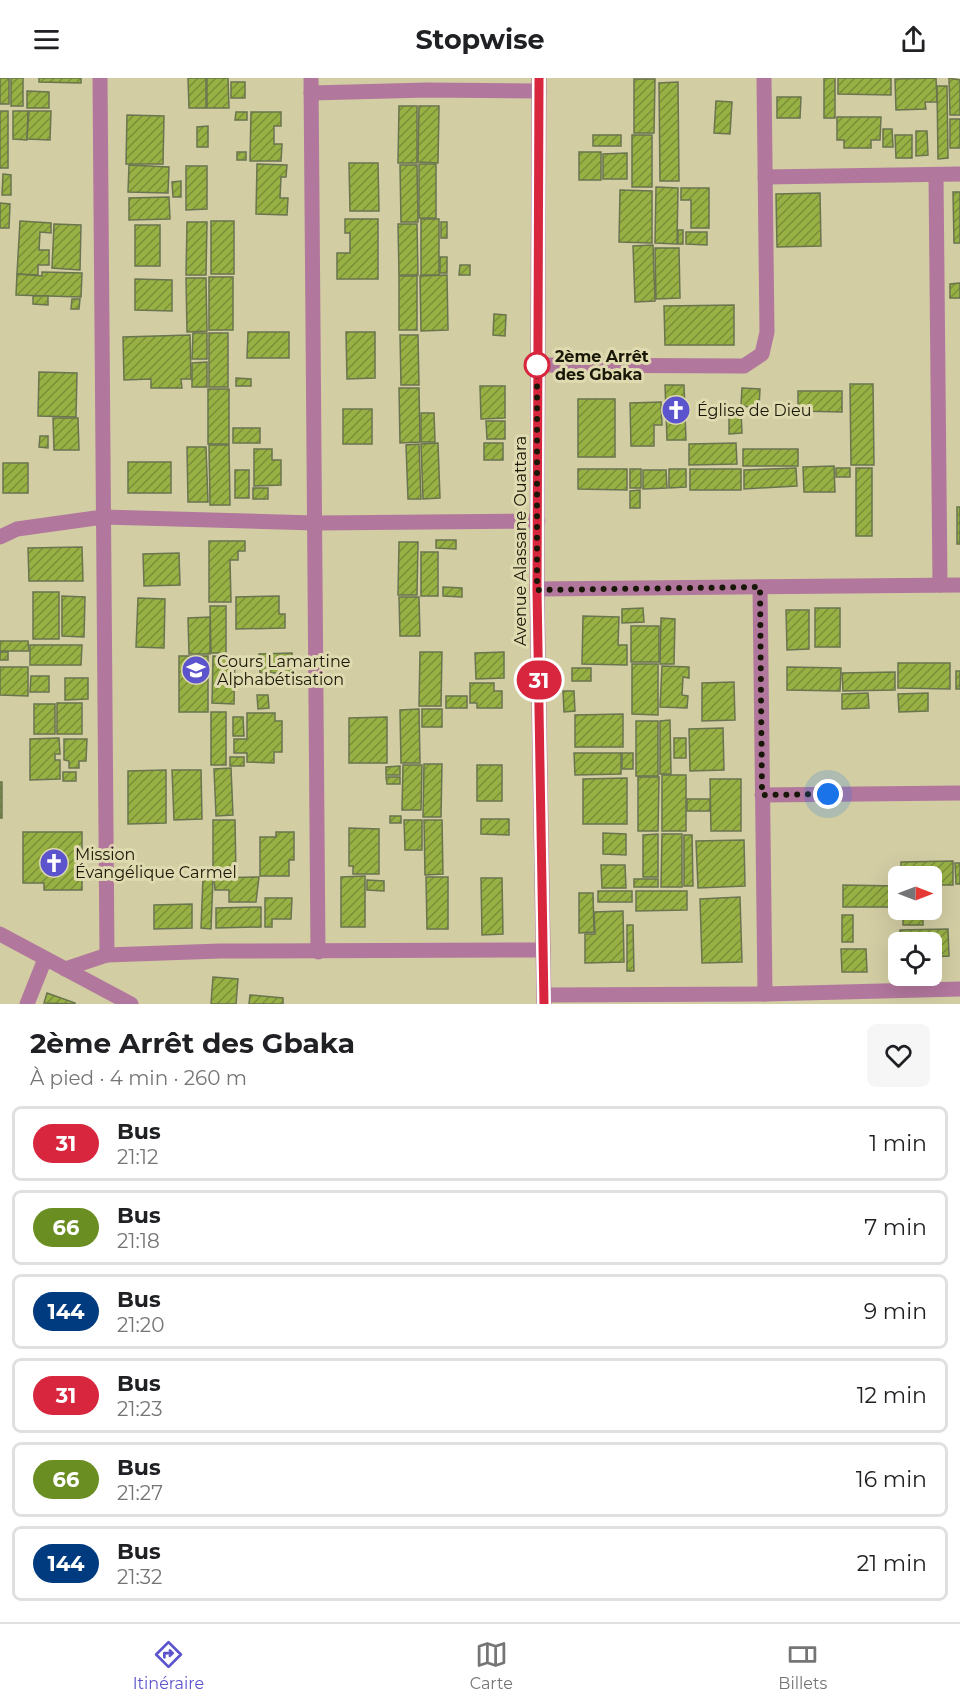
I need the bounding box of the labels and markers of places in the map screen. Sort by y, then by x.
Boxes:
place label: 2ème Arrêt des Gbaka [555,347,649,384]
marker: 2ème Arrêt des Gbaka [524,352,550,378]
church icon: Église de Dieu [660,394,692,426]
place label: Église de Dieu [697,401,811,420]
place label: Cours Lamartine Alphabétisation [217,652,350,689]
school or university icon: Cours Lamartine Alphabétisation [180,654,212,686]
place label: Mission Évangélique Carmel [75,845,237,882]
church icon: Mission Évangélique Carmel [38,847,70,879]

